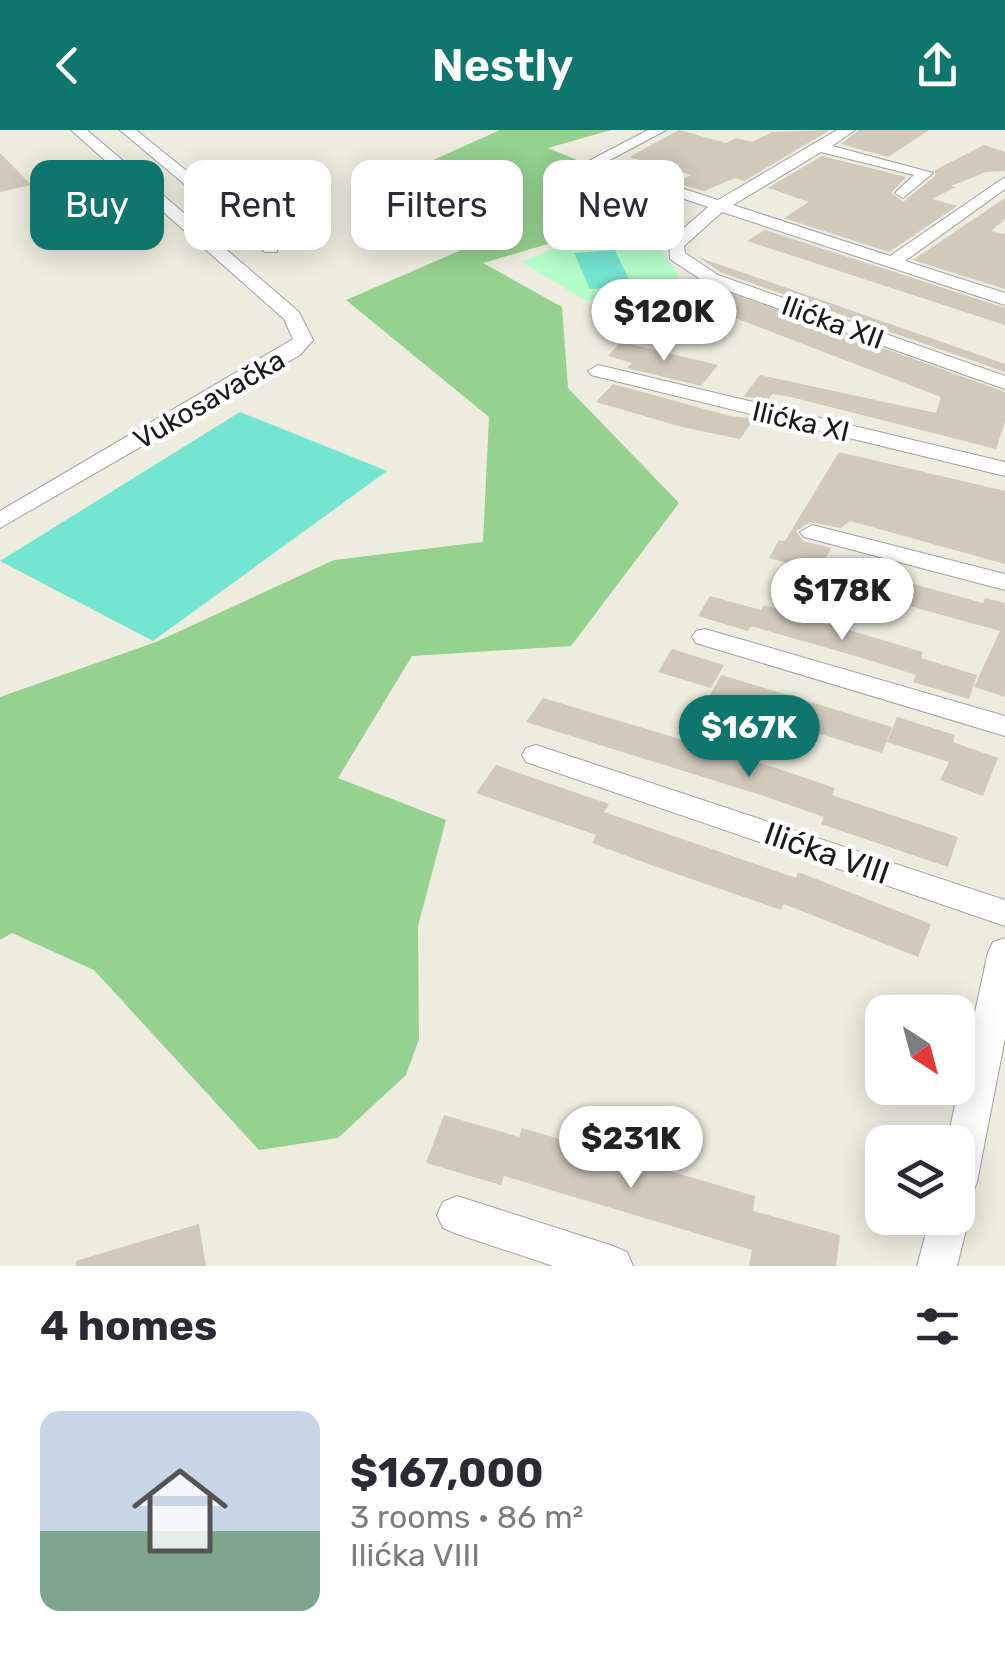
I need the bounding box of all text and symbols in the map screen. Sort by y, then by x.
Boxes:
icon: back [40,38,95,93]
icon: share [910,38,965,93]
text: Nestly [432,39,573,92]
chip: Buy [30,160,164,250]
chip: Rent [184,160,331,250]
chip: Filters [351,160,523,250]
chip: New [543,160,684,250]
pin: $120K [594,279,734,364]
street label: Ilićka XII [777,289,888,356]
text: $120K [613,292,715,330]
street label: Vukosavačka [128,343,291,456]
street label: Ilićka XI [749,394,853,449]
pin: $178K [772,558,912,643]
text: $178K [793,571,891,609]
pin: $167K [679,695,819,780]
text: $167K [701,708,797,746]
street label: Ilićka VIII [759,814,895,892]
north arrow [865,995,975,1105]
map controls [865,995,975,1235]
pin: $231K [561,1106,701,1191]
text: $231K [581,1119,681,1157]
button: layers [865,1125,975,1235]
icon: filters [910,1299,965,1354]
text: 4 homes [40,1301,217,1351]
text: $167,000 [350,1448,544,1498]
icon: home [120,1451,240,1571]
text: 3 rooms · 86 m² [350,1498,584,1536]
text: Ilićka VIII [350,1536,480,1574]

